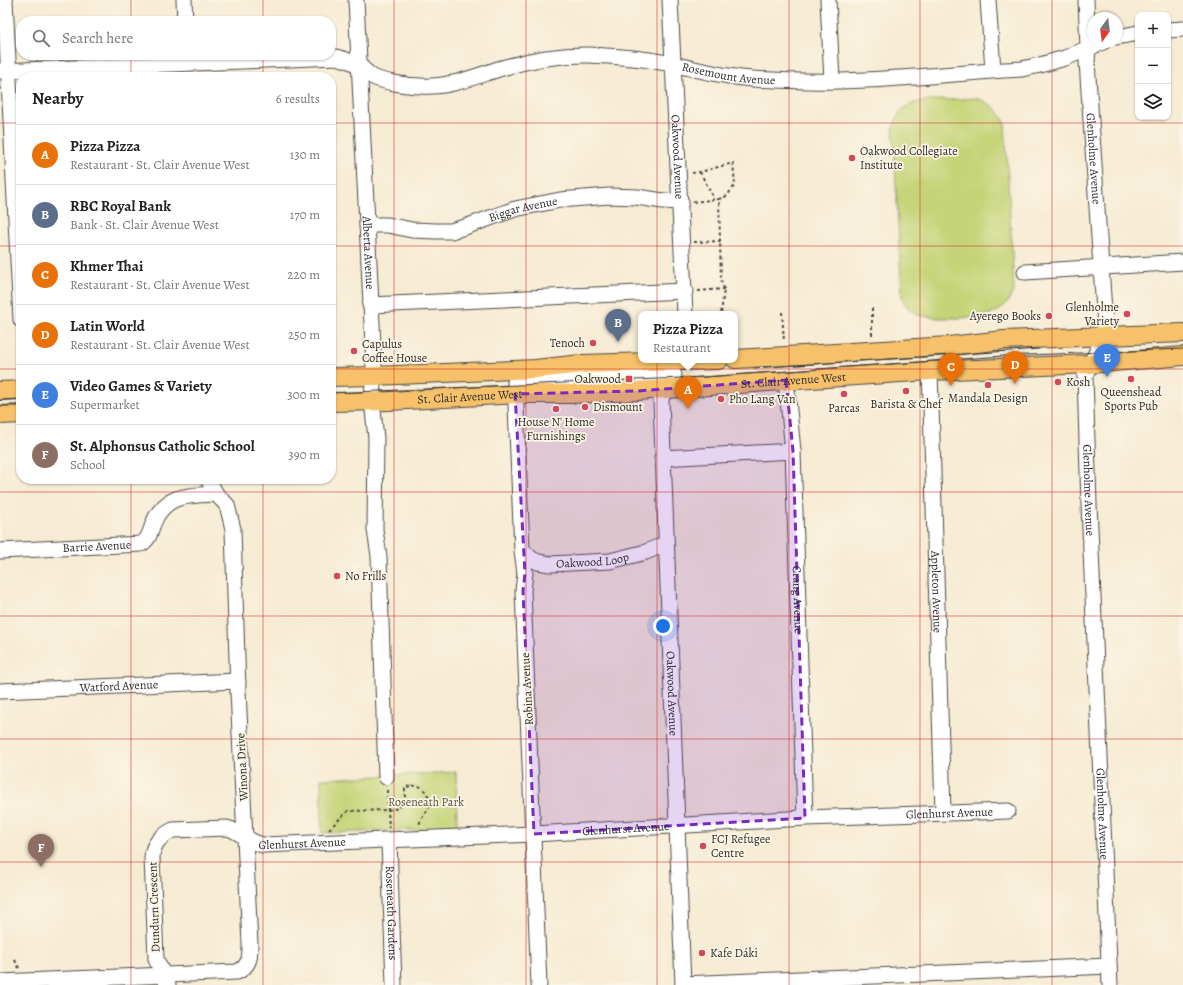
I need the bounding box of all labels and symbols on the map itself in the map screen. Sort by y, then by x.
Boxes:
north arrow [1087,12,1123,48]
street label: Rosemount Avenue [680,58,776,88]
street label: Glenholme Avenue [1083,112,1105,205]
street label: Oakwood Avenue [667,114,688,200]
place label: Oakwood Collegiate Institute [860,143,958,173]
marker: Oakwood Collegiate Institute [847,153,857,163]
street label: Biggar Avenue [486,193,559,226]
street label: Alberta Avenue [359,215,378,290]
place label: Glenholme Variety [1066,299,1120,329]
place label: Ayerego Books [969,308,1041,324]
pin: B [605,309,631,342]
marker: Glenholme Variety [1122,309,1132,319]
marker: Ayerego Books [1044,311,1054,321]
place label: Tenoch [550,335,586,351]
place label: Capulus Coffee House [362,336,427,366]
marker: Tenoch [588,338,598,348]
pin: E [1094,344,1120,377]
marker: Capulus Coffee House [349,346,359,356]
pin: D [1002,351,1028,384]
pin: C [938,353,964,386]
street label: St. Clair Avenue West [740,369,846,392]
place label: Oakwood [574,371,622,387]
marker: Oakwood [624,374,634,384]
place label: Kosh [1066,374,1091,390]
marker: Queenshead Sports Pub [1126,374,1136,384]
pin: A [675,376,701,409]
marker: Kosh [1053,377,1063,387]
marker: Mandala Design [983,380,993,390]
place label: Queenshead Sports Pub [1101,384,1162,414]
street label: St. Clair Avenue West [417,386,522,407]
marker: Barista & Chef [901,386,911,396]
marker: Parcas [839,389,849,399]
place label: Mandala Design [948,390,1028,406]
place label: Pho Lang Van [729,391,796,407]
marker: Pho Lang Van [716,394,726,404]
place label: Barista & Chef [870,396,944,412]
place label: Dismount [593,399,643,415]
place label: Parcas [828,400,860,416]
marker: Dismount [580,402,590,412]
marker: House N' Home Furnishings [551,404,561,414]
place label: House N' Home Furnishings [518,414,594,444]
street label: Glenholme Avenue [1079,444,1098,536]
street label: Barrie Avenue [62,536,132,556]
street label: Oakwood Loop [556,549,631,572]
street label: Appleton Avenue [927,549,946,633]
street label: Crang Avenue [789,565,807,634]
place label: No Frills [345,568,386,584]
marker: No Frills [332,571,342,581]
your location [653,616,673,636]
street label: Oakwood Avenue [662,651,682,736]
street label: Robina Avenue [517,652,537,726]
street label: Watford Avenue [78,676,159,696]
street label: Winona Drive [232,733,252,802]
street label: Glenholme Avenue [1093,768,1113,860]
park label: Roseneath Park [388,794,464,810]
street label: Glenhurst Avenue [905,804,993,823]
street label: Glenhurst Avenue [582,818,670,839]
place label: FCJ Refugee Centre [711,831,770,861]
pin: F [28,834,54,867]
street label: Glenhurst Avenue [257,834,346,853]
marker: FCJ Refugee Centre [698,841,708,851]
street label: Dundurn Crescent [144,861,164,953]
street label: Roseneath Gardens [382,865,401,961]
place label: Kafe Dáki [710,945,758,961]
marker: Kafe Dáki [697,948,707,958]

